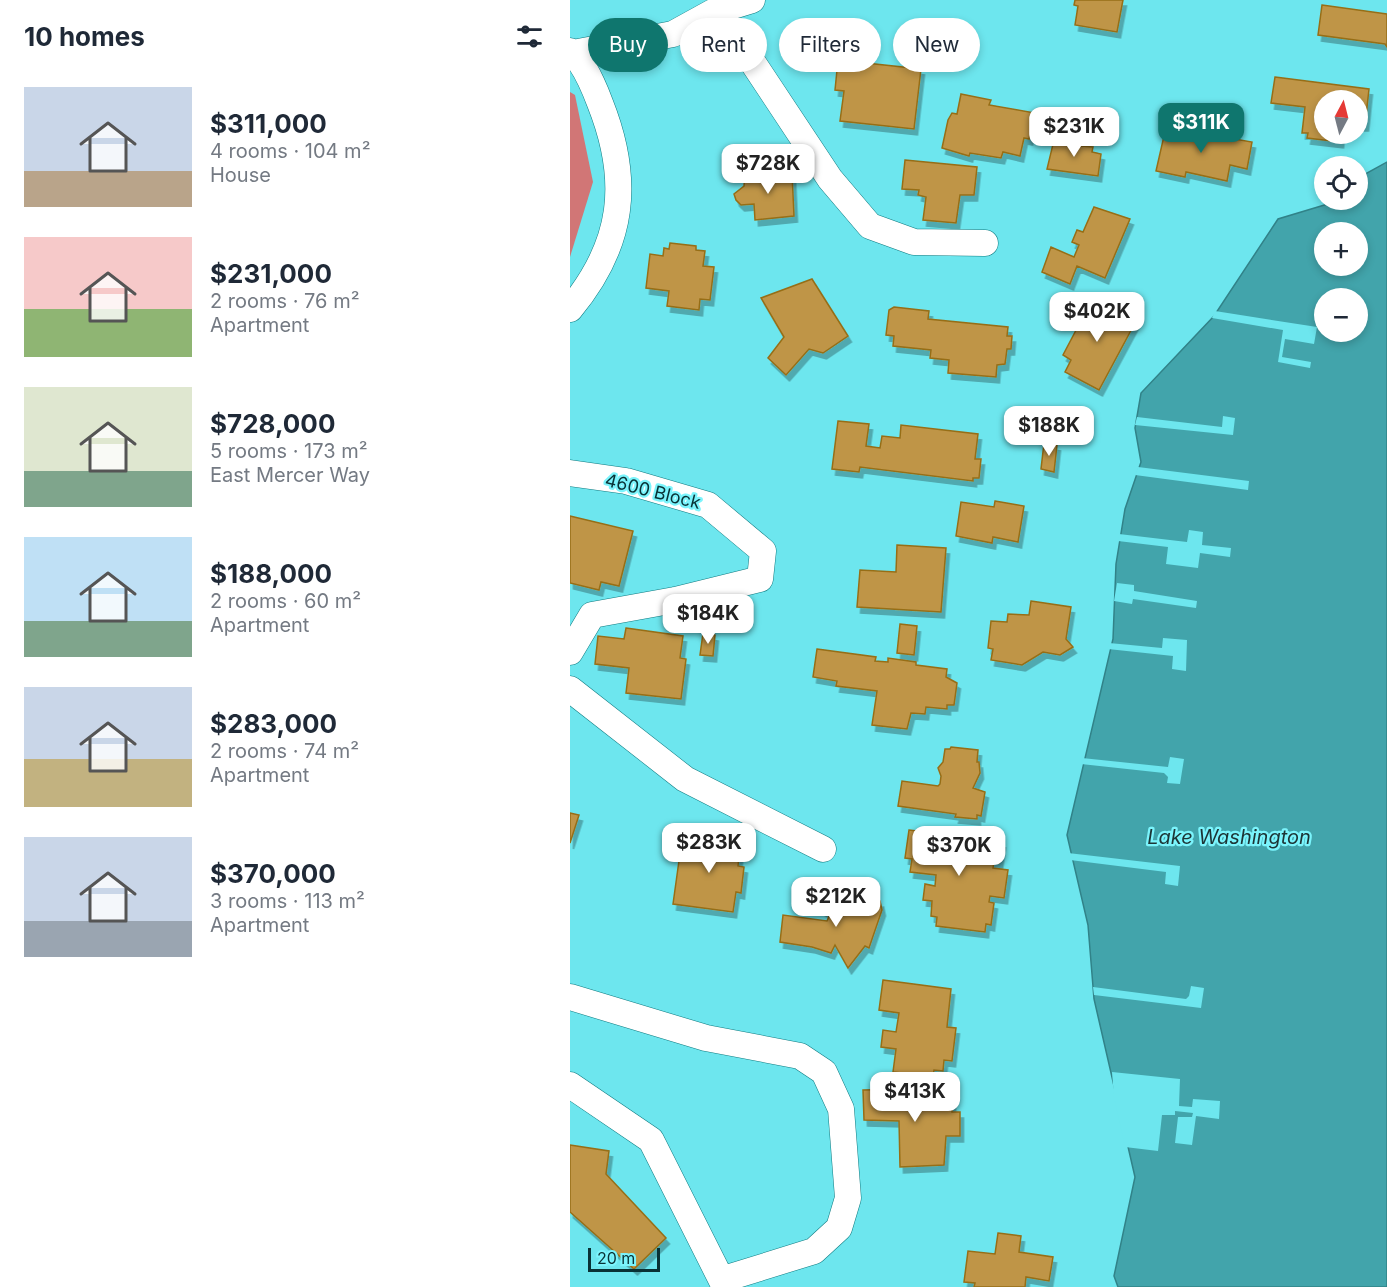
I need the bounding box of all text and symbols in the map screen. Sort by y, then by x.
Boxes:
chip: Buy [588,18,668,72]
chip: Rent [680,18,767,72]
chip: Filters [779,18,881,72]
chip: New [893,18,980,72]
icon: filters [513,20,546,53]
text: 10 homes [24,21,145,52]
north arrow [1314,90,1368,144]
map controls [1314,90,1368,342]
pin: $311K [1159,103,1243,154]
pin: $231K [1032,107,1116,158]
text: $311,000 [210,108,327,139]
text: $311K [1172,110,1230,134]
icon: home [72,111,144,183]
text: $231K [1043,114,1105,138]
text: 4 rooms · 104 m² [210,139,370,163]
pin: $728K [726,144,810,195]
text: $728K [736,151,800,175]
button: locate [1314,156,1368,210]
text: House [210,163,271,187]
button: + [1314,222,1368,276]
text: $231,000 [210,258,332,289]
icon: home [72,261,144,333]
button: − [1314,288,1368,342]
text: 2 rooms · 76 m² [210,289,359,313]
pin: $402K [1055,292,1139,343]
text: $402K [1063,299,1131,323]
text: Apartment [210,313,309,337]
pin: $188K [1007,406,1091,457]
text: $728,000 [210,408,335,439]
icon: home [72,411,144,483]
text: $188K [1018,413,1080,437]
text: 5 rooms · 173 m² [210,439,368,463]
text: East Mercer Way [210,463,370,487]
street label: 4600 Block [603,469,703,513]
text: $188,000 [210,558,332,589]
icon: home [72,561,144,633]
text: 2 rooms · 60 m² [210,589,361,613]
pin: $184K [666,594,750,645]
text: $184K [677,601,739,625]
text: Apartment [210,613,309,637]
text: $283,000 [210,708,337,739]
icon: home [72,711,144,783]
text: 2 rooms · 74 m² [210,739,359,763]
text: Apartment [210,763,309,787]
pin: $283K [667,823,751,874]
water label: Lake Washington [1147,825,1311,849]
pin: $370K [917,826,1001,877]
text: $283K [676,830,742,854]
text: $370K [926,833,992,857]
text: $370,000 [210,858,336,889]
icon: home [72,861,144,933]
pin: $212K [794,877,878,928]
text: $212K [805,884,867,908]
text: 3 rooms · 113 m² [210,889,365,913]
text: Apartment [210,913,309,937]
pin: $413K [873,1072,957,1123]
text: $413K [884,1079,946,1103]
scale bar [588,1245,660,1272]
text: 20 m [597,1248,635,1268]

